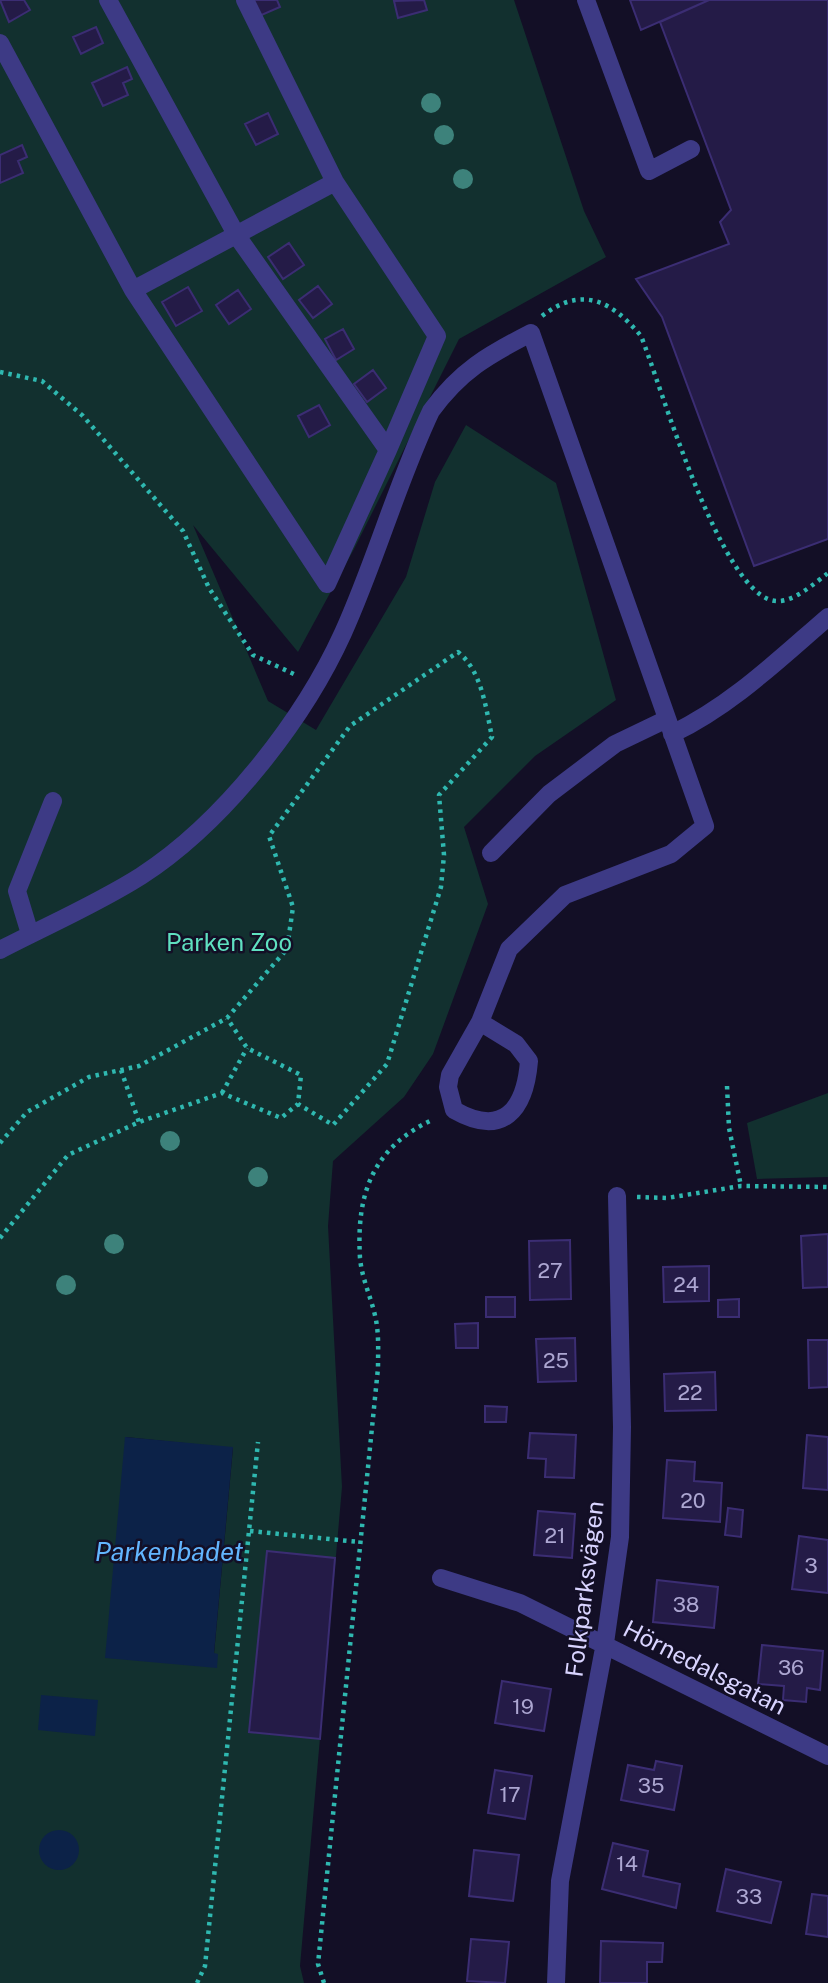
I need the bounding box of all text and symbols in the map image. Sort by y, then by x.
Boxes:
park label: Parken Zoo [166,928,292,956]
house number: 27 [537,1258,563,1283]
house number: 24 [673,1272,699,1297]
house number: 25 [543,1348,569,1373]
house number: 22 [677,1380,703,1405]
house number: 20 [680,1488,706,1513]
street label: Folkparksvägen [559,1499,609,1679]
house number: 21 [544,1523,566,1548]
water label: Parkenbadet [95,1536,243,1567]
house number: 3 [804,1553,818,1578]
house number: 38 [673,1592,699,1617]
street label: Hörnedalsgatan [619,1614,791,1720]
house number: 36 [778,1655,804,1680]
house number: 19 [512,1694,534,1719]
house number: 35 [638,1773,664,1798]
house number: 17 [499,1782,521,1807]
house number: 14 [616,1851,638,1876]
house number: 33 [736,1884,762,1909]

